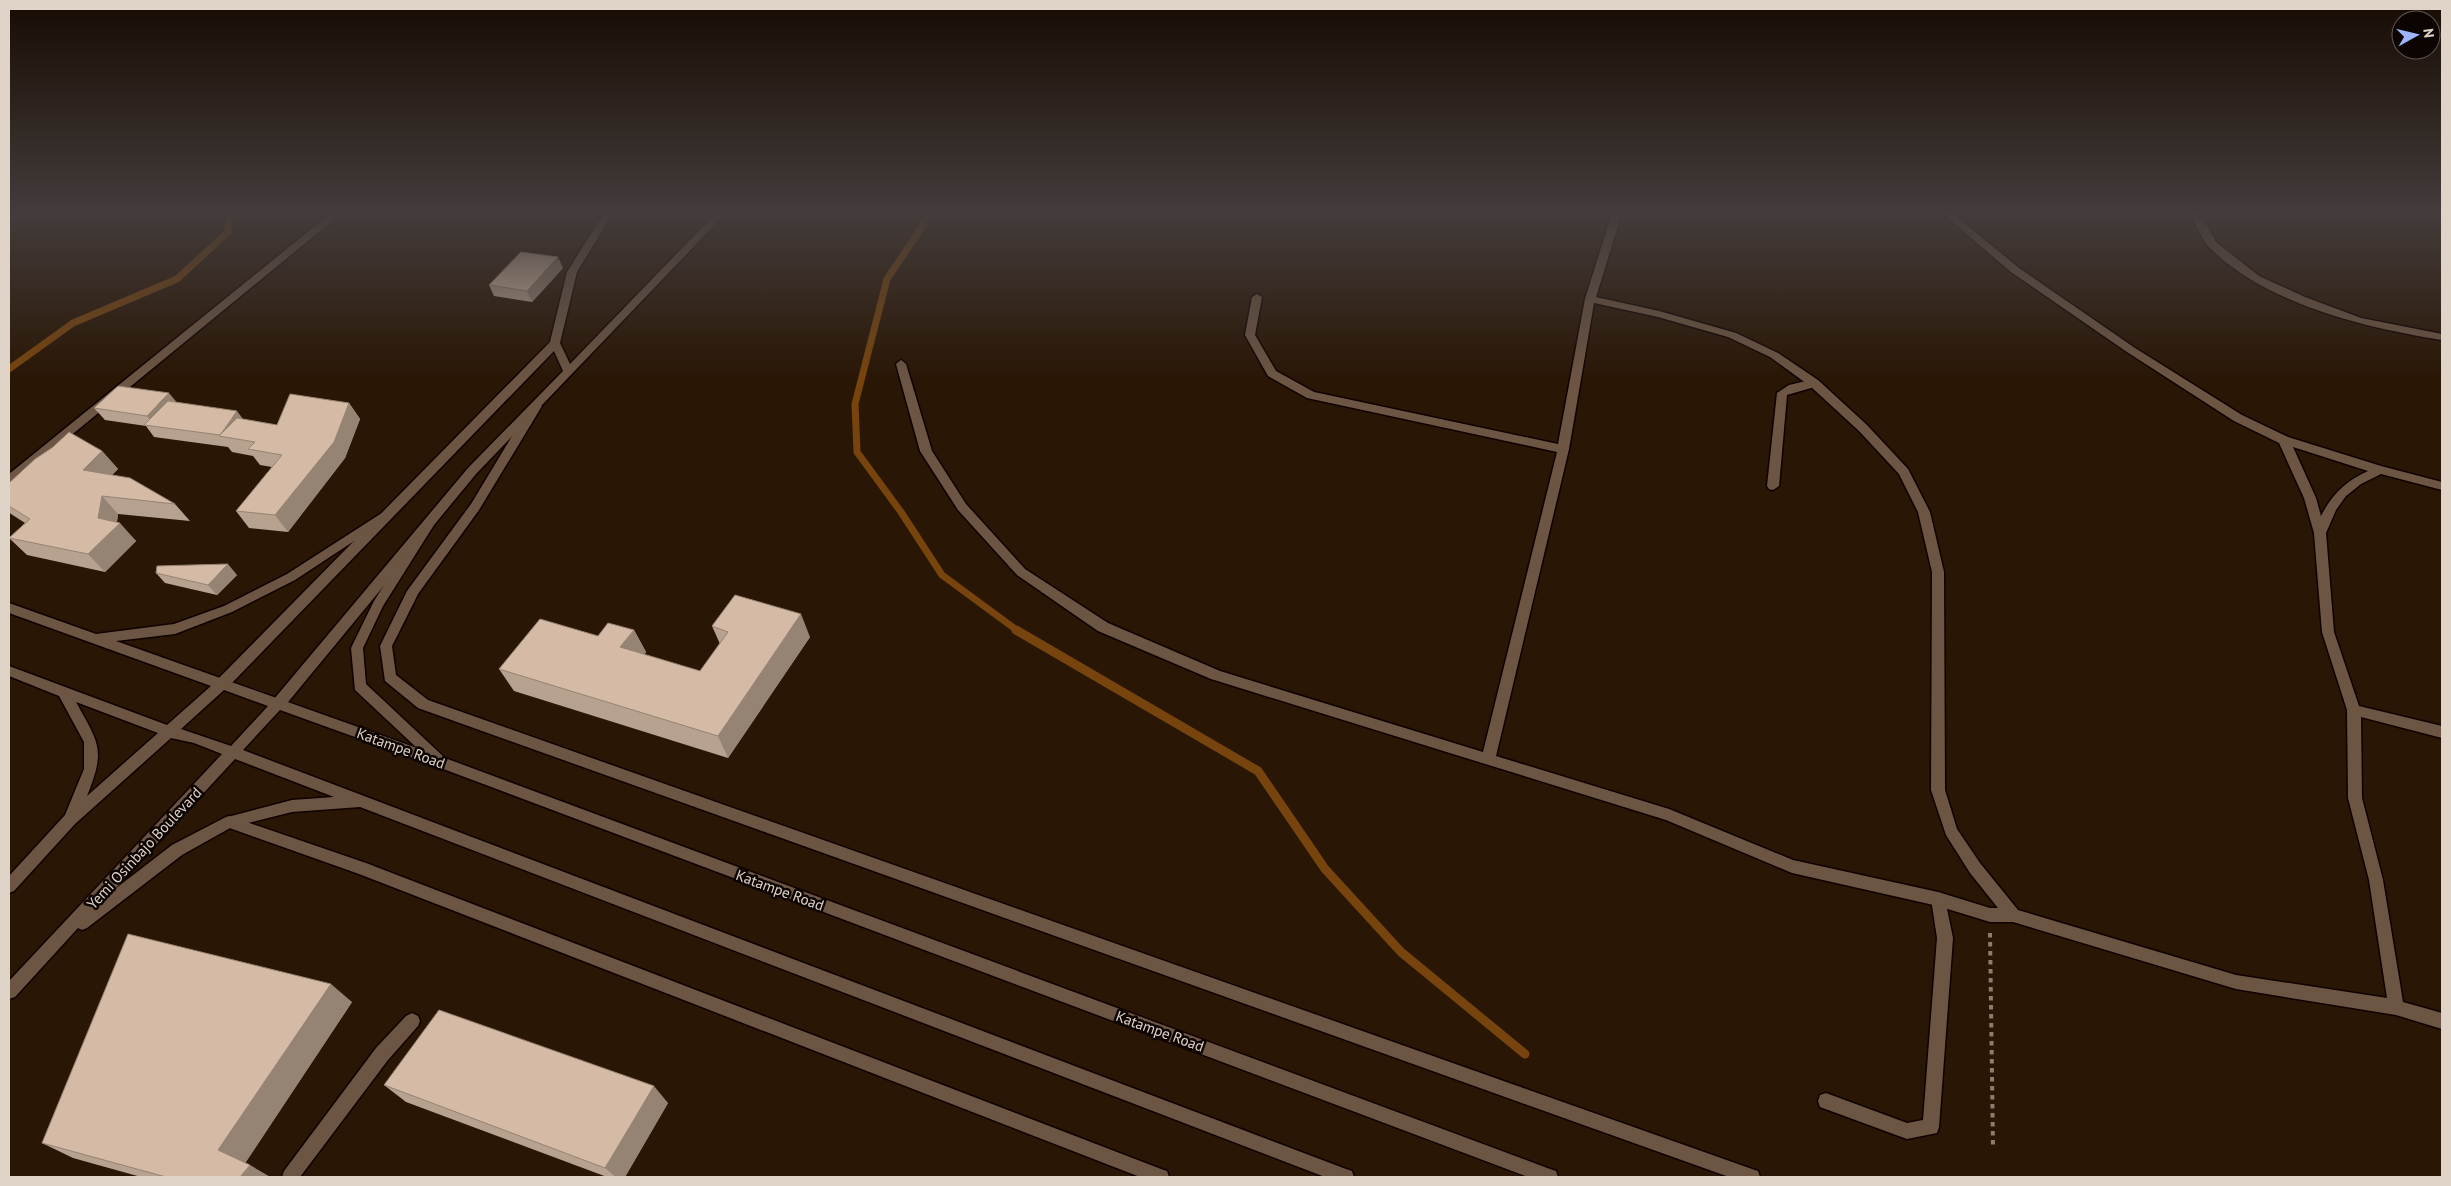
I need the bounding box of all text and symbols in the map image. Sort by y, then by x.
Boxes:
north arrow [2391,10,2441,60]
text: N [2419,27,2438,39]
street label: Katampe Road [354,723,448,773]
street label: Yemi Osinbajo Boulevard [83,783,205,913]
street label: Katampe Road [733,865,827,915]
street label: Katampe Road [1113,1006,1207,1056]

